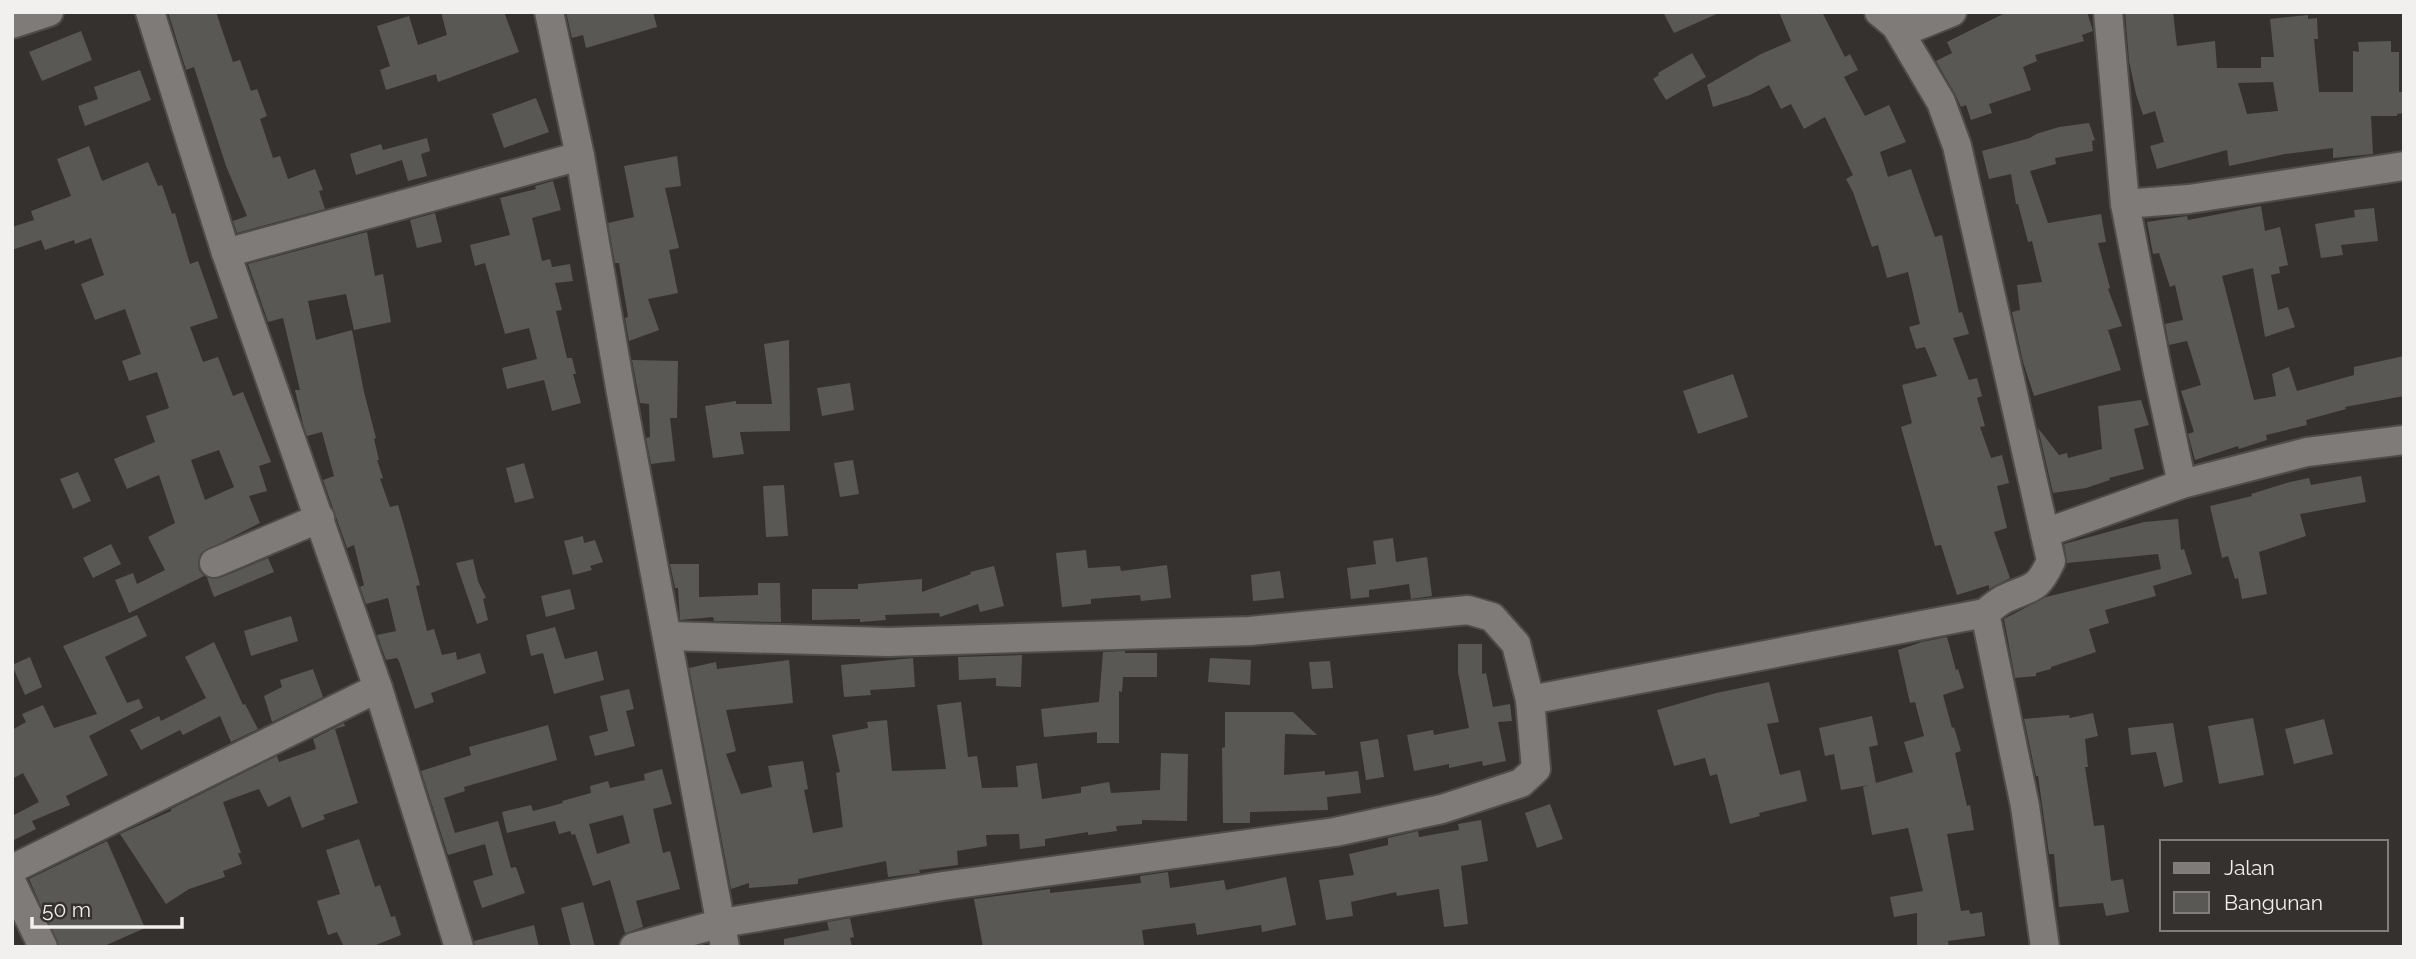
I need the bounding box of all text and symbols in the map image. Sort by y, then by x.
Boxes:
legend [2160,840,2388,931]
text: Jalan [2224,855,2275,880]
scale bar [32,886,182,930]
text: Bangunan [2224,890,2323,915]
text: 50 m [42,897,91,922]

